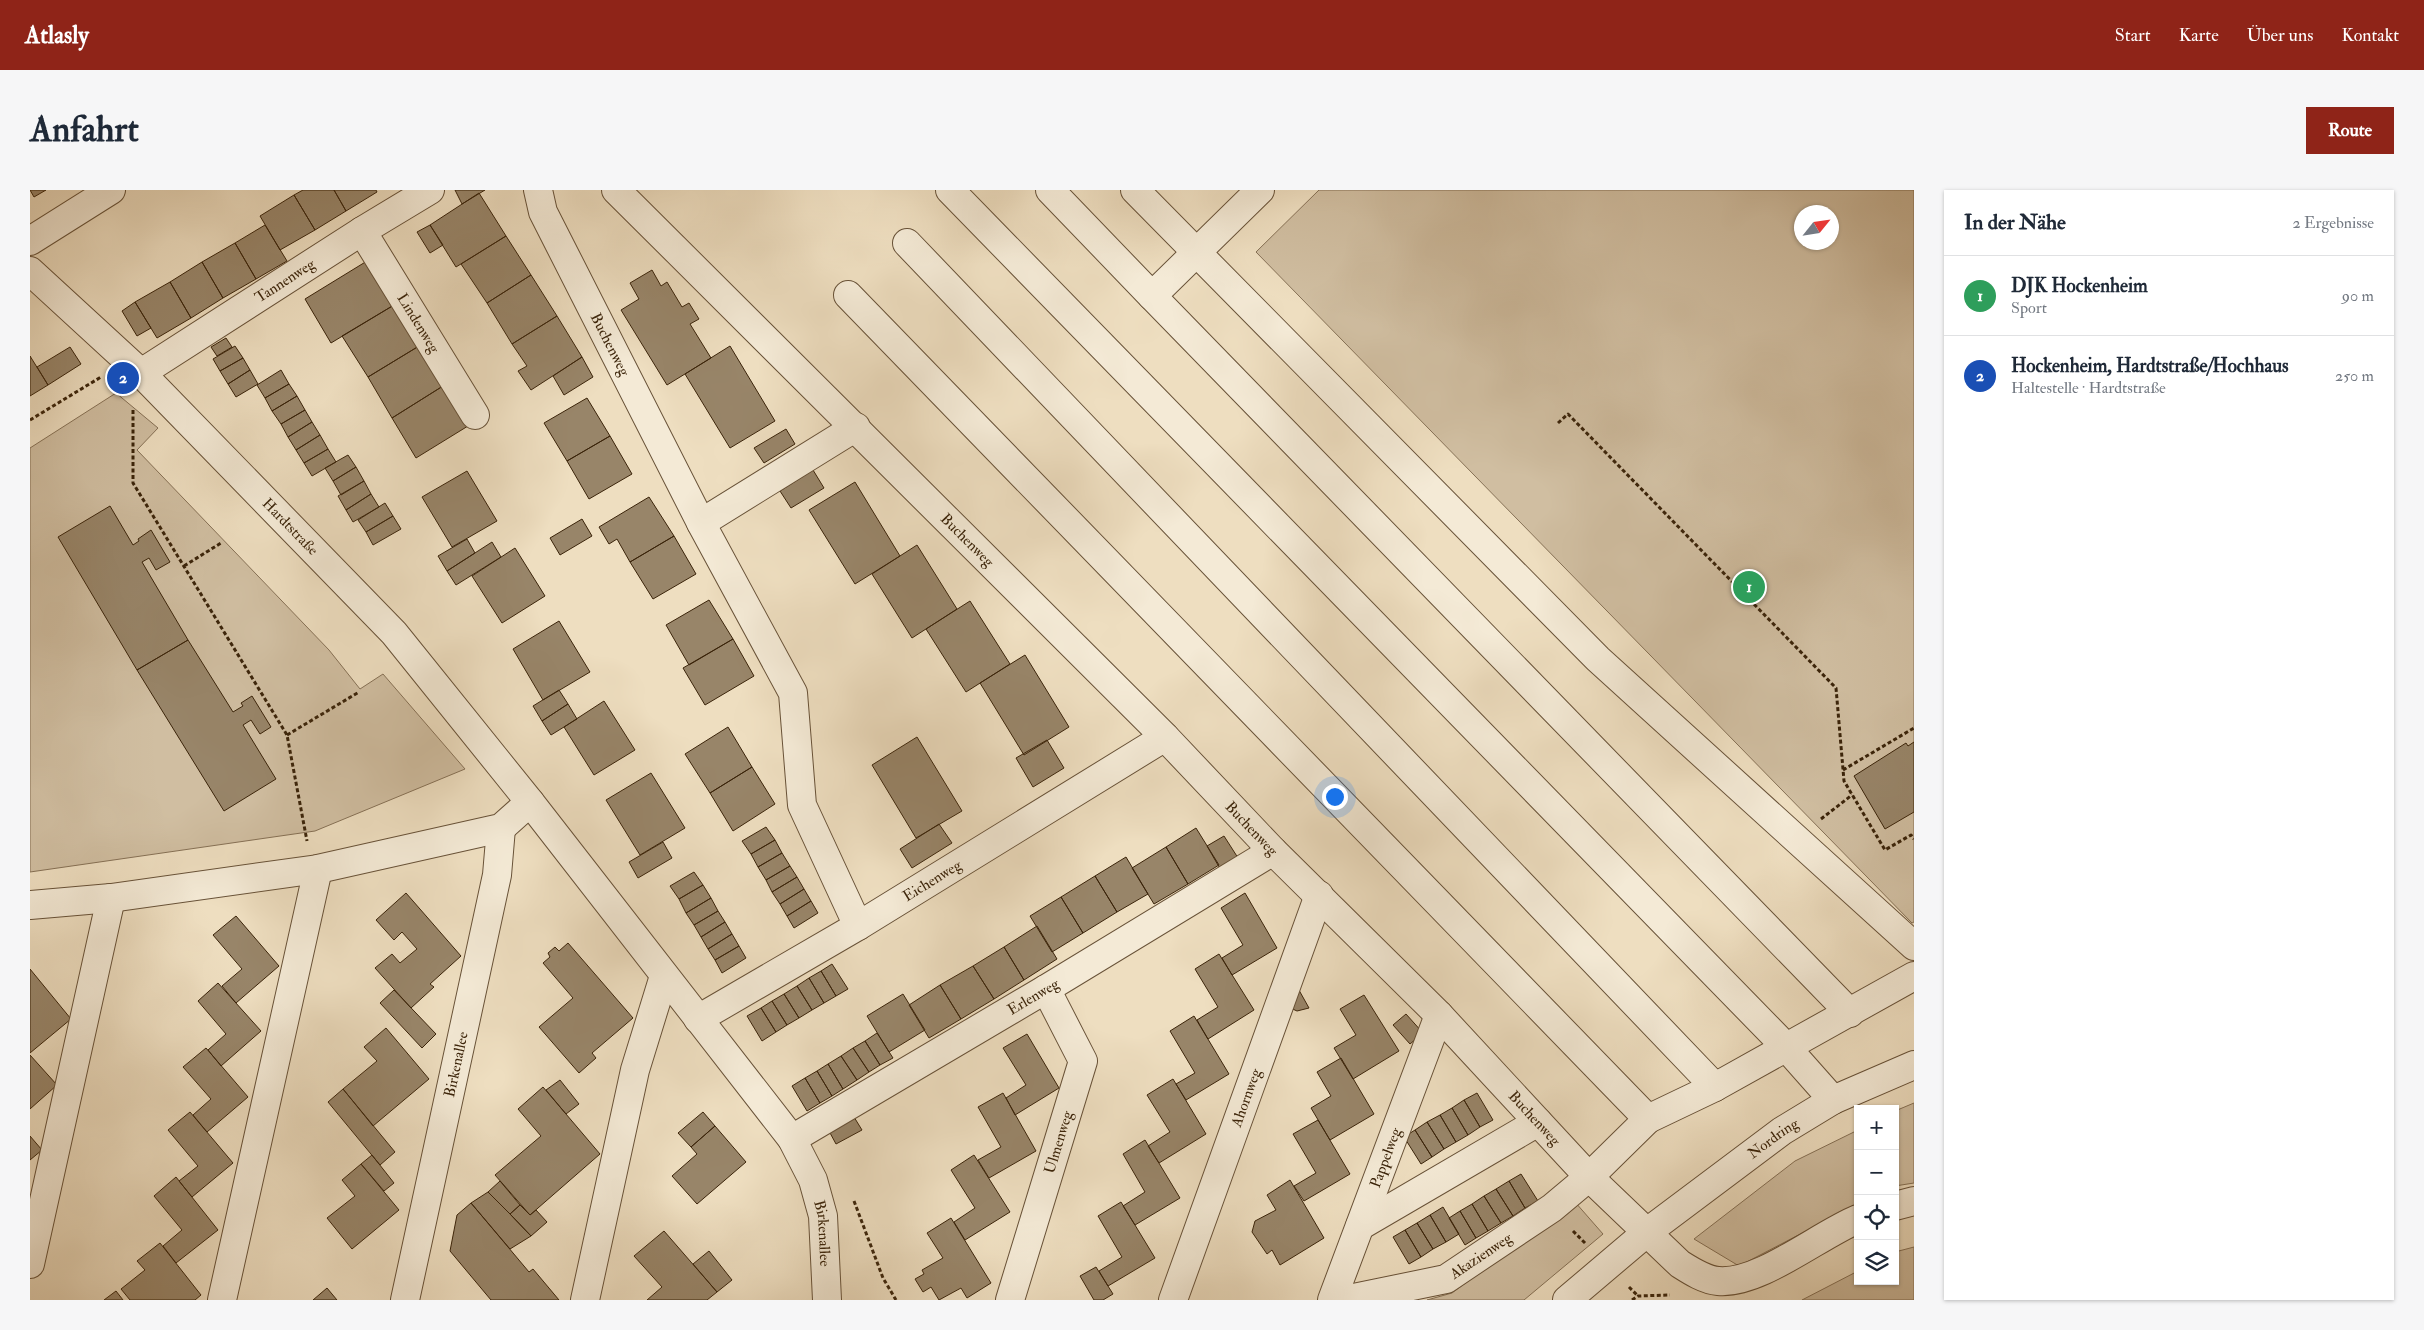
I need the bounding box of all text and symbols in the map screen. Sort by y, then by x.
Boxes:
text: Atlasly [25,20,89,51]
text: Start [2115,24,2151,47]
text: Karte [2179,24,2219,47]
text: Über uns [2247,24,2313,47]
text: Kontakt [2341,24,2399,47]
button: Route [2306,107,2394,154]
text: Anfahrt [30,108,139,152]
north arrow [1794,205,1839,250]
text: In der Nähe [1964,209,2066,236]
text: 2 Ergebnisse [2293,213,2374,233]
street label: Tannenweg [251,254,319,307]
text: DJK Hockenheim [2011,274,2148,298]
text: 1 [1977,286,1983,306]
text: 90 m [2342,286,2374,306]
street label: Lindenweg [393,290,444,357]
text: Sport [2011,298,2047,318]
street label: Buchenweg [586,310,634,380]
text: Hockenheim, Hardtstraße/Hochhaus [2011,354,2289,378]
pin: 2 [107,359,139,397]
text: 2 [1976,366,1984,386]
text: 250 m [2335,366,2374,386]
text: Haltestelle · Hardtstraße [2011,378,2166,398]
street label: Hardtstraße [258,494,322,559]
street label: Buchenweg [936,510,998,572]
pin: 1 [1733,568,1765,606]
your location [1322,784,1348,810]
street label: Buchenweg [1221,798,1282,861]
street label: Eichenweg [899,855,966,906]
street label: Erlenweg [1004,974,1063,1020]
street label: Birkenallee [440,1030,473,1099]
street label: Ahornweg [1227,1066,1266,1131]
street label: Buchenweg [1504,1087,1565,1150]
map controls [1854,1105,1899,1285]
button: + [1854,1105,1899,1150]
street label: Ulmenweg [1040,1108,1077,1176]
street label: Nordring [1744,1114,1803,1163]
street label: Pappelweg [1366,1125,1406,1191]
button: − [1854,1150,1899,1195]
button: locate [1854,1195,1899,1240]
street label: Birkenallee [809,1198,834,1267]
street label: Akazienweg [1446,1228,1516,1284]
button: layers [1854,1240,1899,1285]

